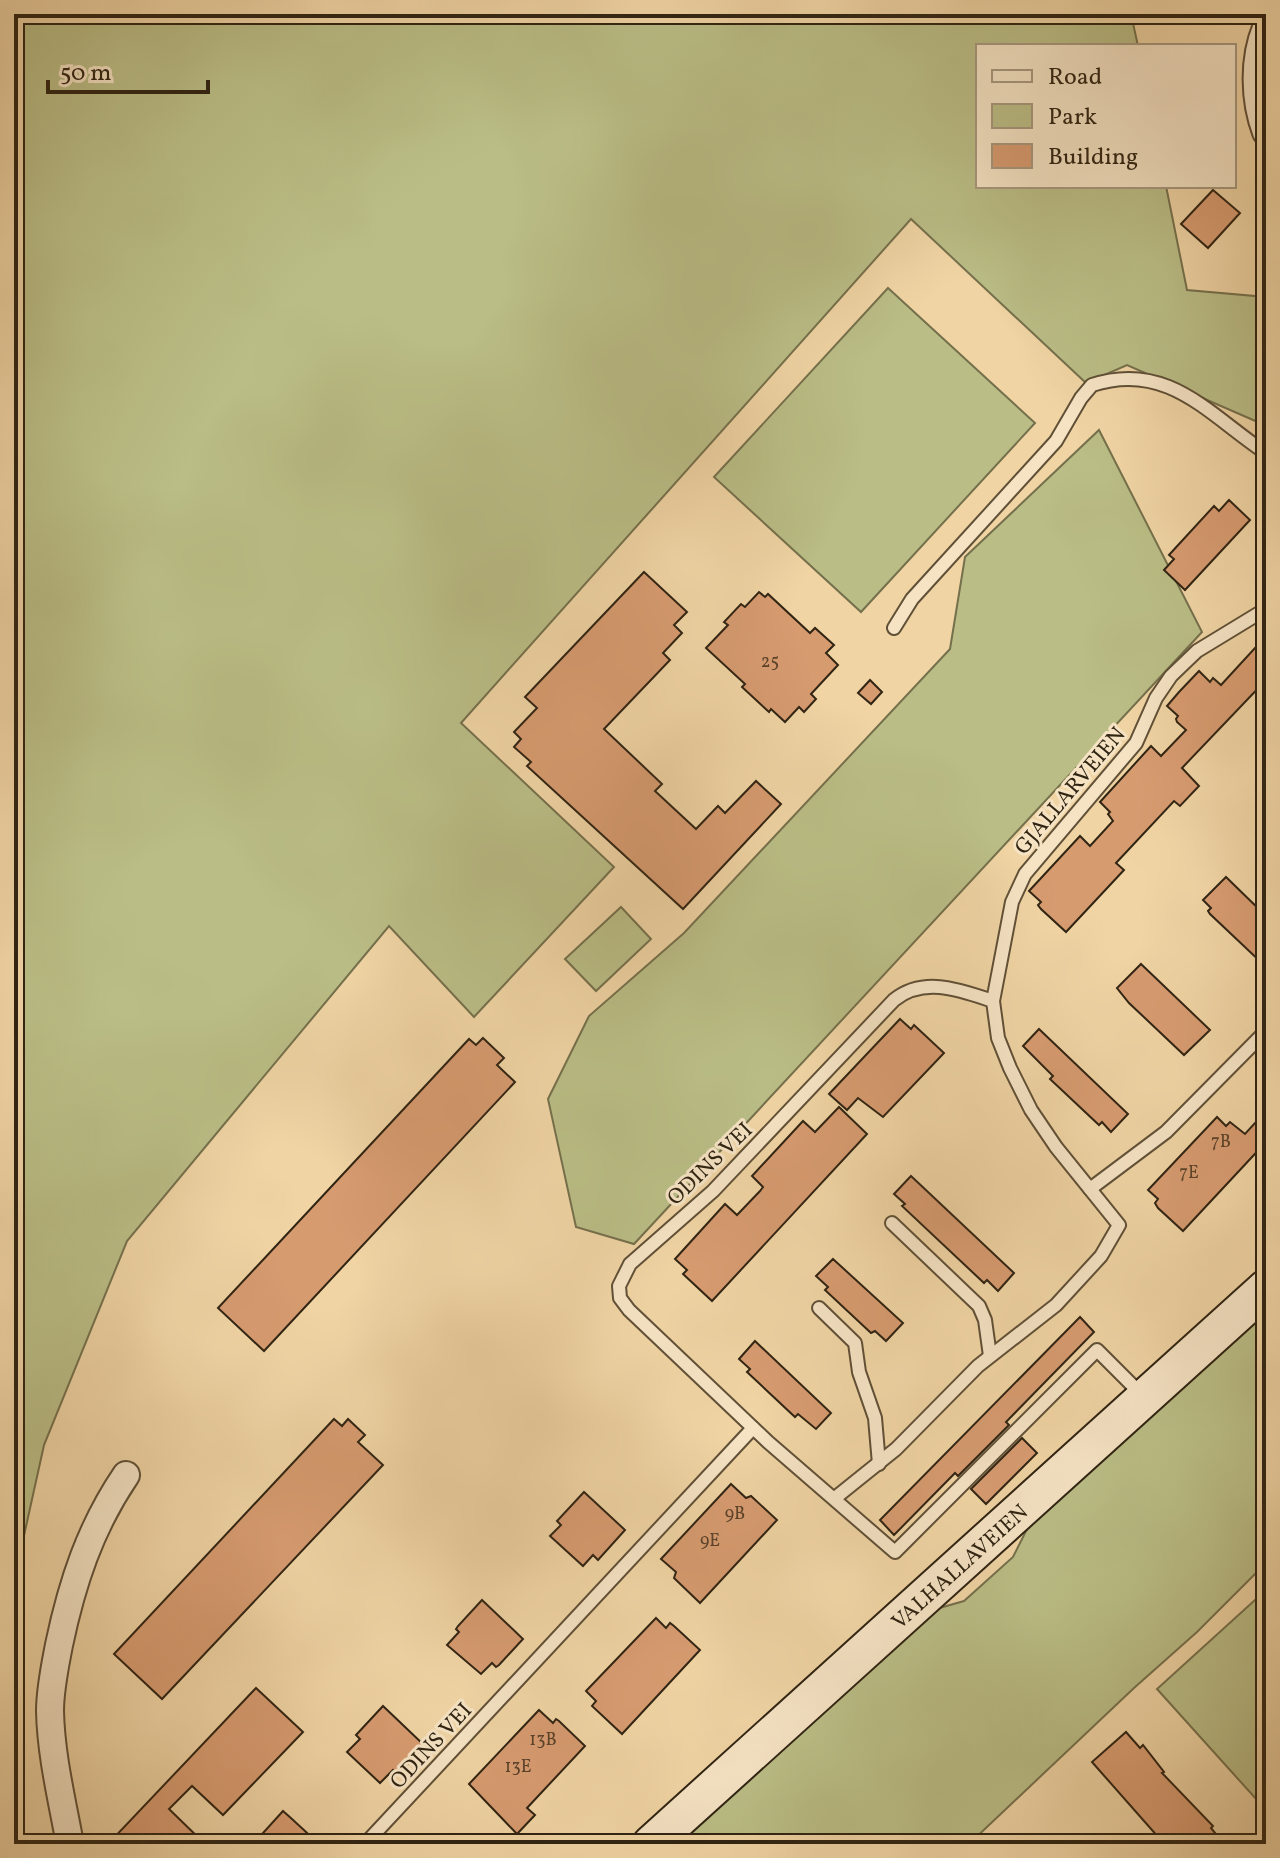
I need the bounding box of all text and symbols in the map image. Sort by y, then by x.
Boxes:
scale bar [48,44,208,94]
legend [976,44,1236,188]
text: 50 m [60,57,112,91]
text: Road [1048,61,1102,95]
text: Park [1048,101,1097,135]
text: Building [1048,141,1138,175]
house number: 25 [761,650,779,675]
street label: GJALLARVEIEN [1008,721,1134,862]
street label: ODINS VEI [661,1116,760,1214]
house number: 7B [1211,1130,1231,1155]
house number: 7E [1179,1161,1199,1186]
street label: VALHALLAVEIEN [885,1498,1036,1638]
house number: 9B [725,1502,745,1527]
house number: 9E [700,1529,720,1554]
street label: ODINS VEI [384,1697,480,1797]
house number: 13B [529,1728,557,1753]
house number: 13E [504,1755,532,1780]

